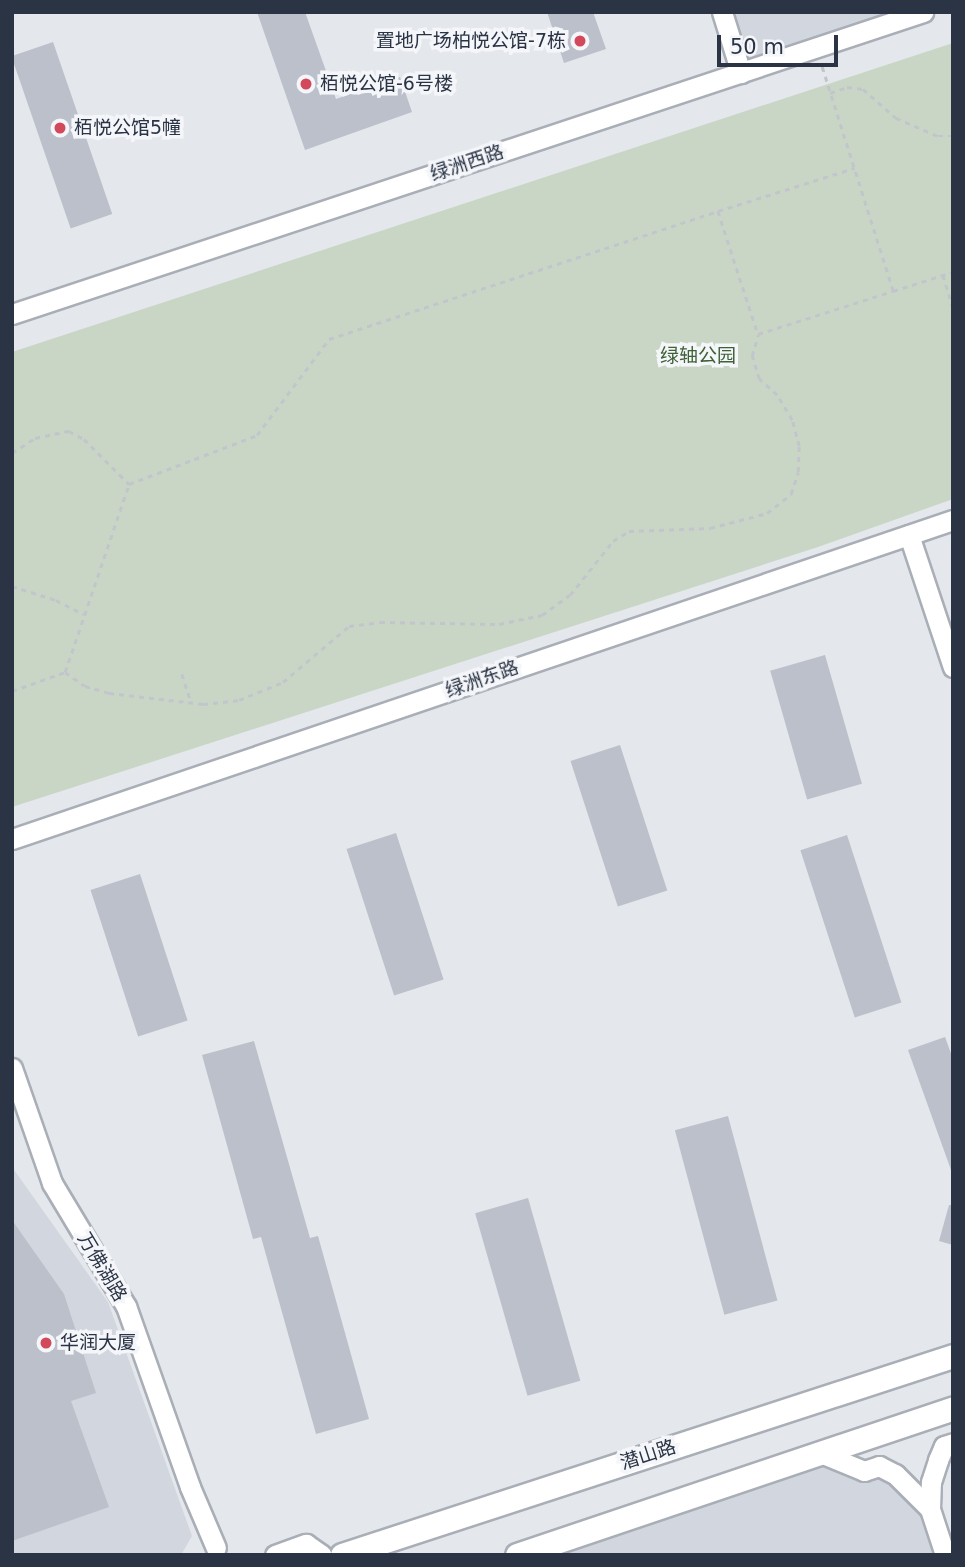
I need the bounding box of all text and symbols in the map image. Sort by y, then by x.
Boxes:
scale bar [720,21,841,65]
place label: 置地广场柏悦公馆-7栋 [376,30,566,52]
marker: 置地广场柏悦公馆-7栋 [572,33,588,49]
text: 50 m [730,35,784,59]
place label: 栢悦公馆-6号楼 [320,73,453,95]
marker: 栢悦公馆-6号楼 [298,76,314,92]
place label: 栢悦公馆5幢 [74,117,181,139]
marker: 栢悦公馆5幢 [52,120,68,136]
street label: 绿洲西路 [427,140,507,186]
park label: 绿轴公园 [660,345,736,367]
street label: 绿洲东路 [442,656,522,702]
street label: 万佛湖路 [73,1229,131,1305]
place label: 华润大厦 [60,1332,136,1354]
marker: 华润大厦 [38,1335,54,1351]
street label: 潜山路 [617,1435,679,1475]

